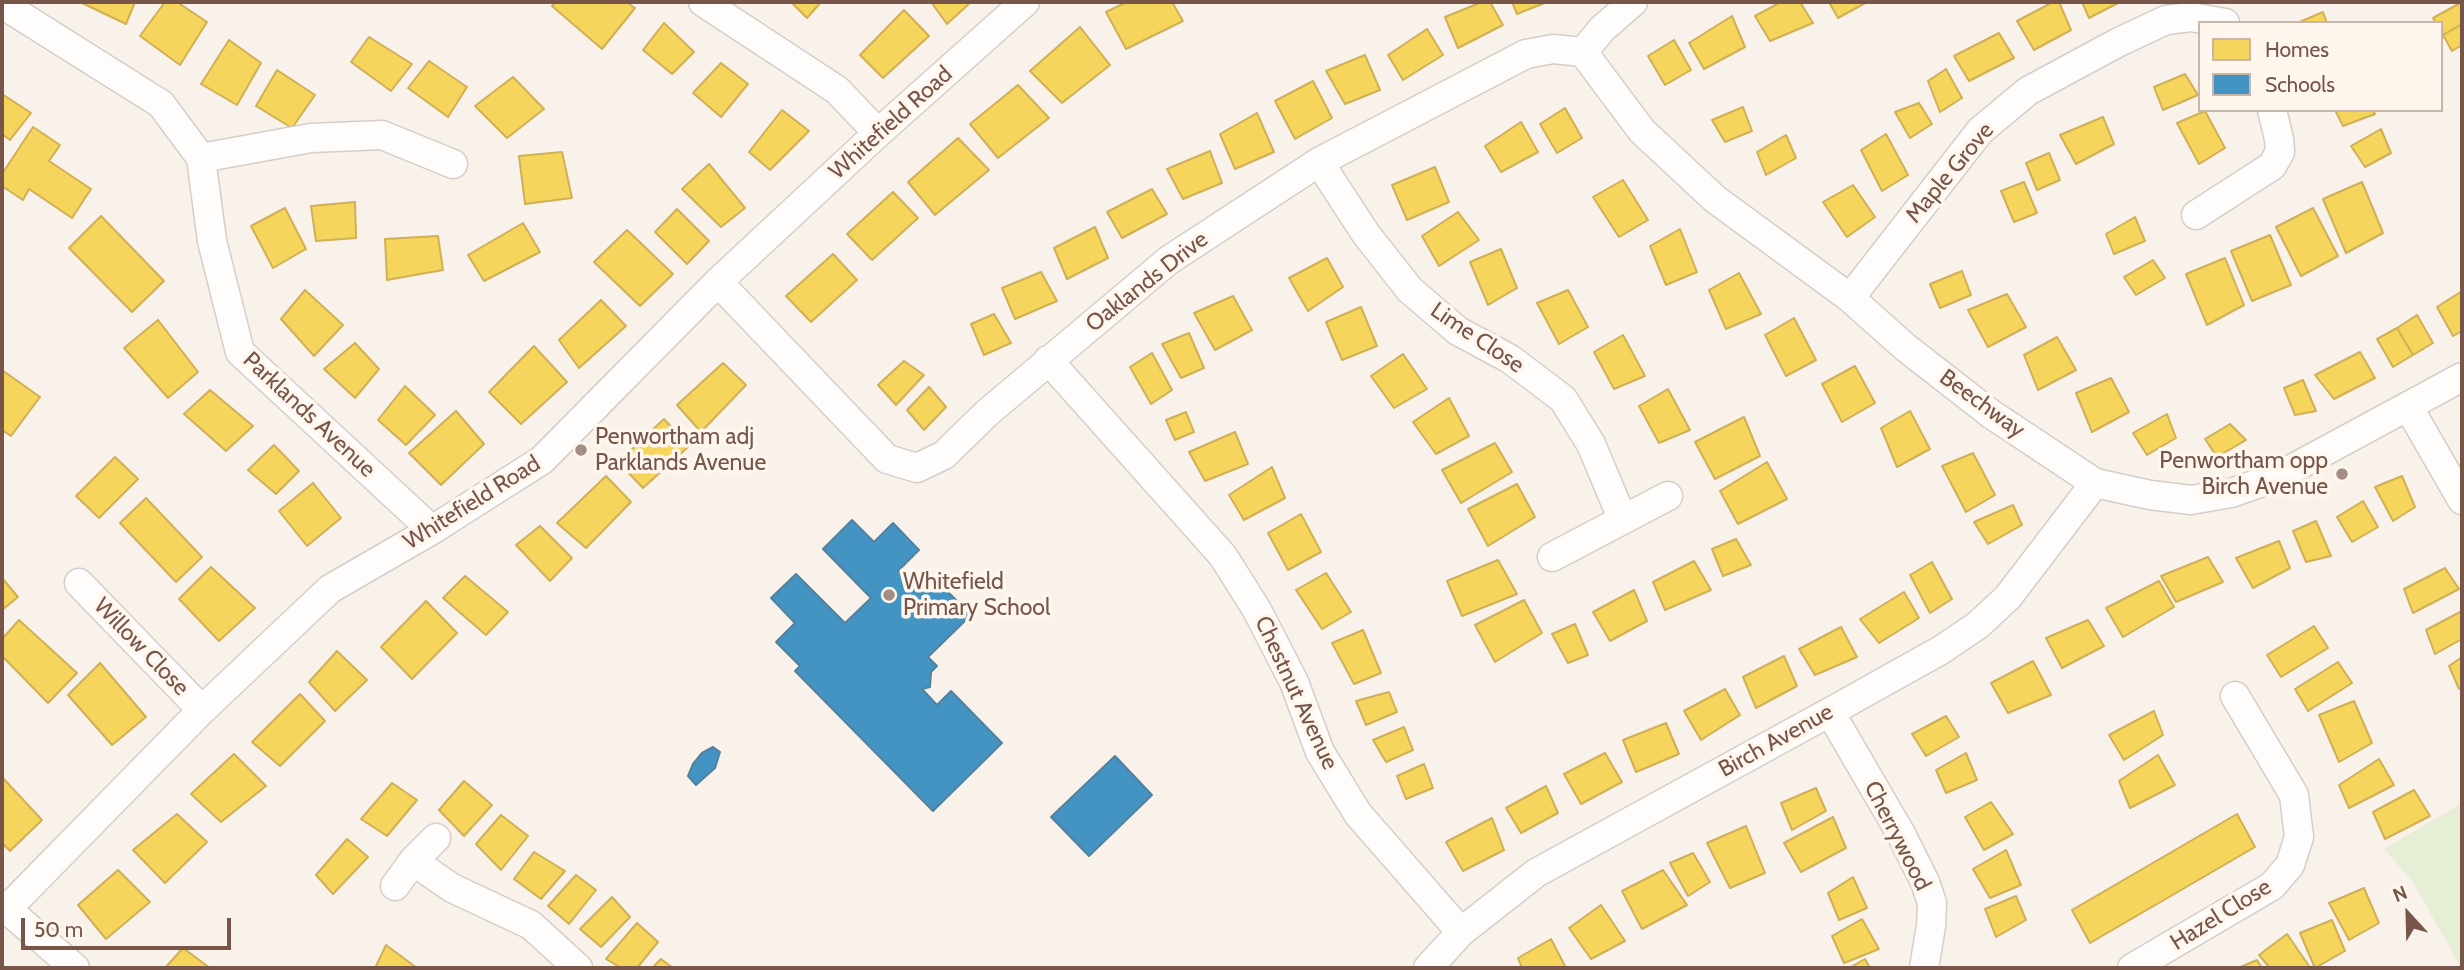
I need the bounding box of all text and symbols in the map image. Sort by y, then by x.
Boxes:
legend [2198,21,2443,112]
text: Homes [2265,37,2329,62]
street label: Whitefield Road [824,61,958,185]
text: Schools [2265,72,2335,97]
street label: Maple Grove [1900,117,2000,229]
street label: Oaklands Drive [1080,226,1214,338]
street label: Lime Close [1425,297,1529,379]
street label: Parklands Avenue [237,347,381,483]
street label: Beechway [1934,364,2030,444]
place label: Penwortham adj Parklands Avenue [595,423,766,477]
marker: Penwortham adj Parklands Avenue [573,442,589,458]
place label: Penwortham opp Birch Avenue [2159,447,2328,501]
street label: Whitefield Road [399,450,545,556]
marker: Penwortham opp Birch Avenue [2334,466,2350,482]
place label: Whitefield Primary School [903,568,1050,622]
marker: Whitefield Primary School [881,587,897,603]
street label: Willow Close [88,592,194,702]
street label: Chestnut Avenue [1248,612,1344,774]
street label: Birch Avenue [1714,698,1838,784]
street label: Cherrywood [1858,777,1936,895]
street label: Hazel Close [2166,873,2276,957]
north arrow [2373,879,2443,949]
text: N [2389,881,2410,907]
scale bar [24,904,234,948]
text: 50 m [34,917,83,942]

